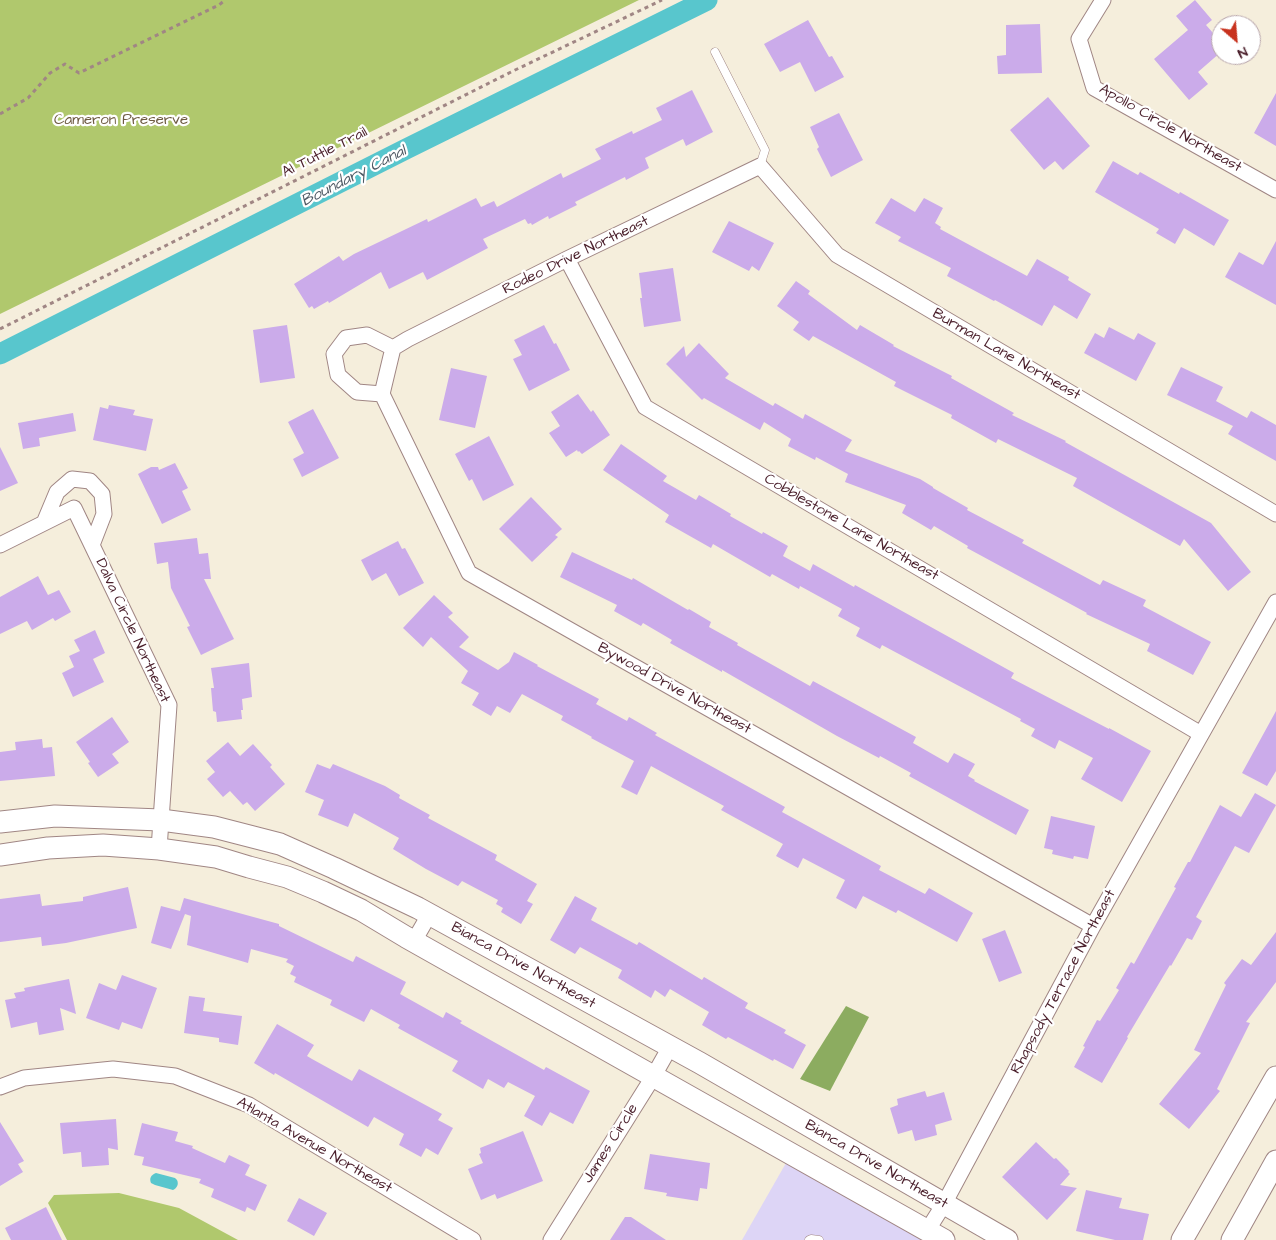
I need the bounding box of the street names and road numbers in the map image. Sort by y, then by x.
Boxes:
street label: Apollo Circle Northeast [1096,81,1244,177]
street label: Al Tuttle Trail [279,124,371,182]
street label: Rodeo Drive Northeast [500,213,652,299]
street label: Burman Lane Northeast [929,305,1083,405]
street label: Cobblestone Lane Northeast [760,471,942,585]
street label: Dalva Circle Northeast [91,556,173,706]
street label: Bywood Drive Northeast [594,639,754,739]
street label: Rhapsody Terrace Northeast [1008,887,1120,1077]
street label: Bianca Drive Northeast [448,919,598,1013]
street label: Atlanta Avenue Northeast [233,1094,395,1198]
street label: James Circle [580,1101,642,1187]
street label: Bianca Drive Northeast [801,1117,951,1213]

